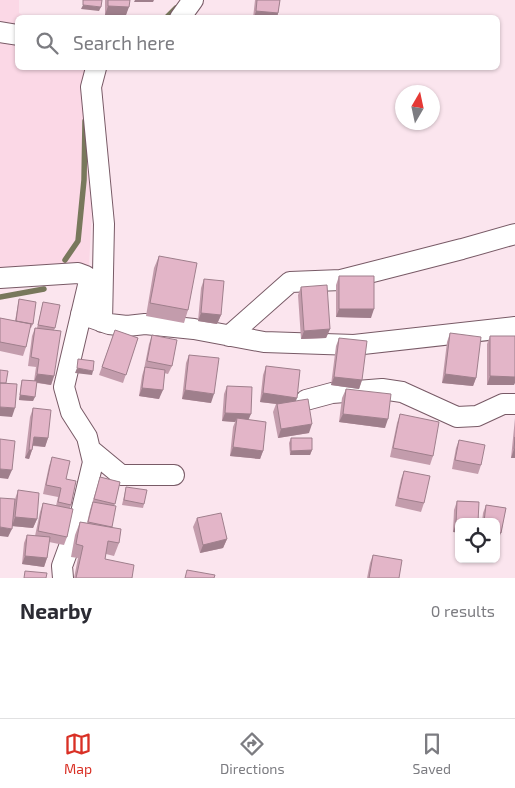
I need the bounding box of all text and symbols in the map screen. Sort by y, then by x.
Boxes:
search box [15,15,500,70]
icon: search [33,29,61,57]
text: Search here [73,31,175,54]
north arrow [395,85,440,130]
map controls [455,518,500,563]
button: locate [455,518,500,563]
text: Nearby [20,598,92,623]
text: 0 results [431,601,495,620]
tab: Map [64,730,92,777]
tab: Directions [220,730,285,777]
tab: Saved [413,730,451,777]

